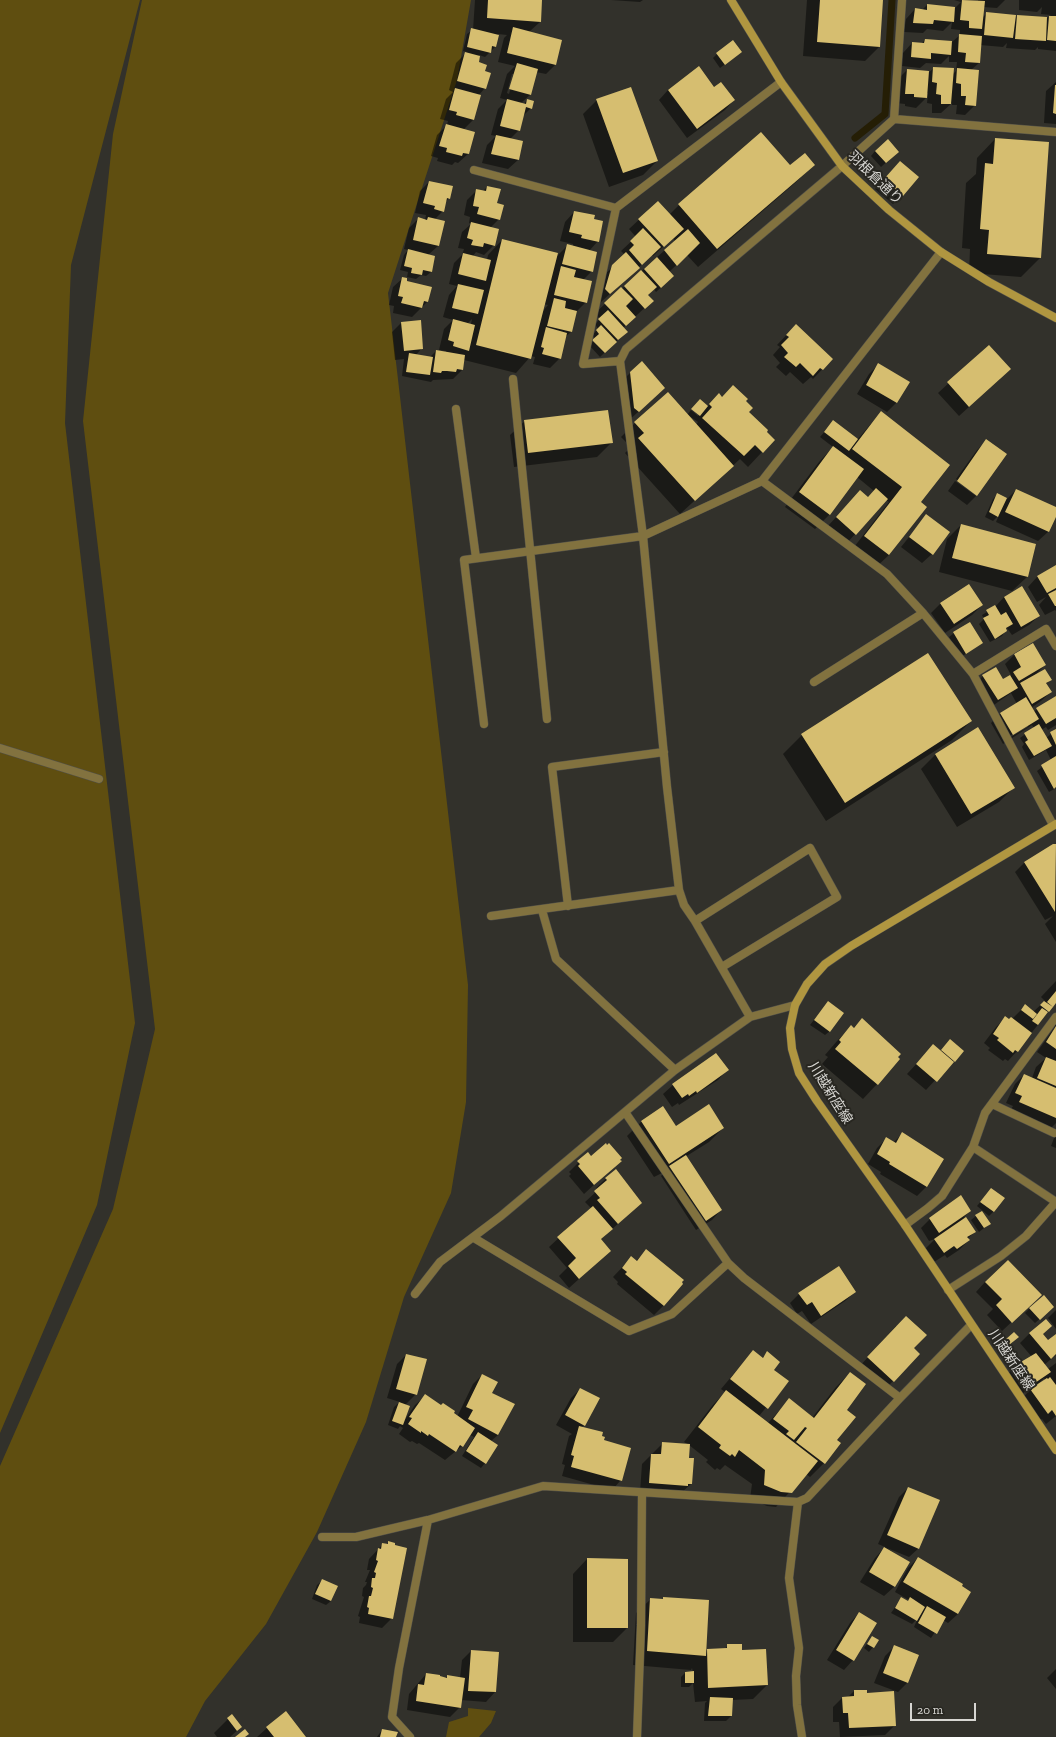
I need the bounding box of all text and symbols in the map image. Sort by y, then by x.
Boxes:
street label: 羽根倉通り [844,148,906,208]
street label: 川越新座線 [804,1059,856,1127]
street label: 川越新座線 [984,1326,1038,1394]
scale bar [912,1695,978,1721]
text: 20 m [917,1703,943,1717]

